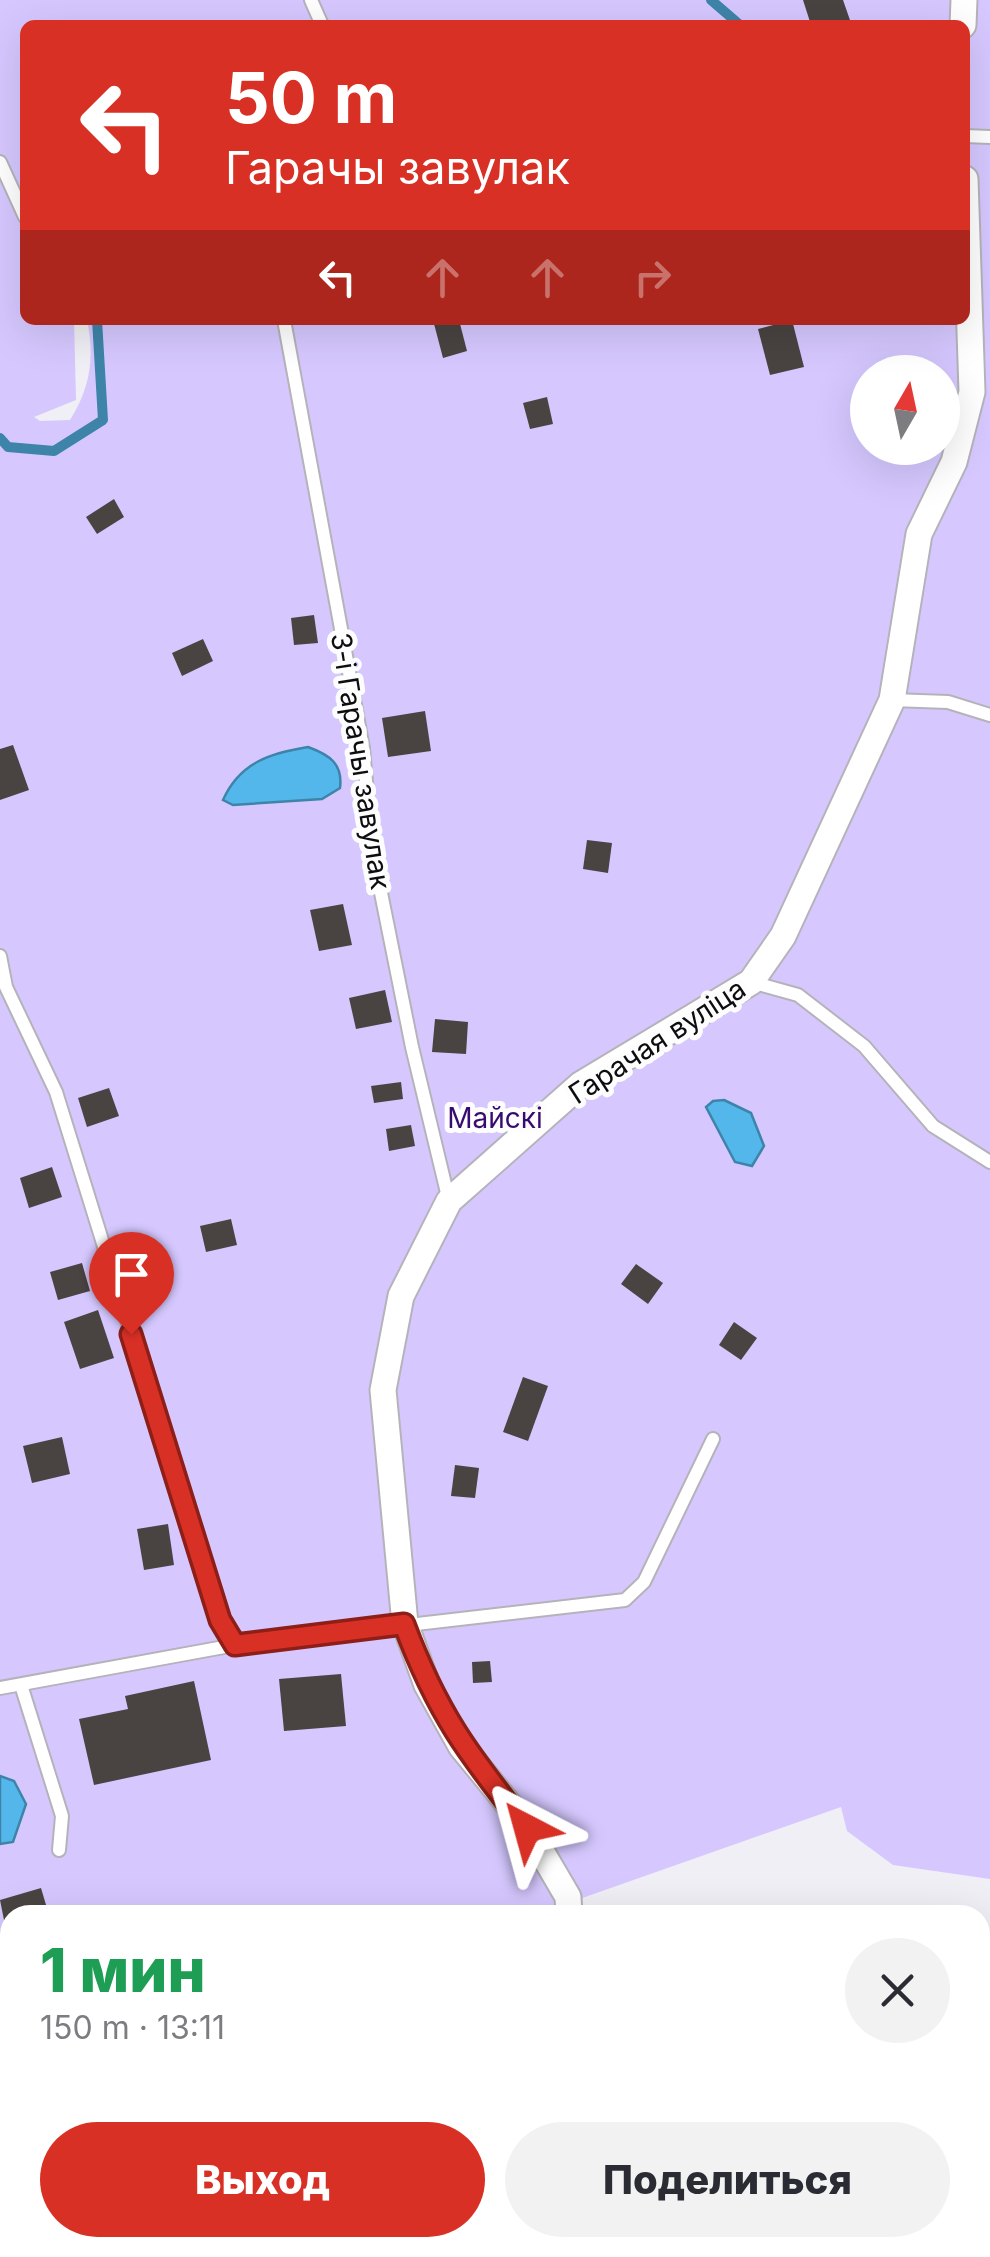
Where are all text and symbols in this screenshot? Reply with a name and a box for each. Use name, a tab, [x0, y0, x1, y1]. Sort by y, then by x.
text: 50 m	[225, 55, 397, 140]
icon: left	[60, 60, 190, 190]
text: Гарачы завулак	[225, 140, 570, 195]
icon: left	[310, 250, 365, 305]
icon: ahead	[415, 250, 470, 305]
icon: ahead	[520, 250, 575, 305]
icon: right	[625, 250, 680, 305]
north arrow	[850, 355, 960, 465]
map controls	[850, 355, 960, 465]
street label: 3-і Гарачы завулак	[324, 630, 398, 892]
street label: Гарачая вуліца	[562, 971, 752, 1111]
park label: Майскі	[447, 1101, 543, 1135]
pin	[89, 1232, 174, 1335]
icon: arrive	[104, 1247, 159, 1302]
position arrow	[475, 1776, 579, 1880]
text: 1 мин	[40, 1934, 206, 2006]
button: close	[845, 1938, 950, 2043]
text: 150 m · 13:11	[40, 2008, 225, 2047]
button: Выход	[40, 2122, 485, 2237]
button: Поделиться	[505, 2122, 950, 2237]

